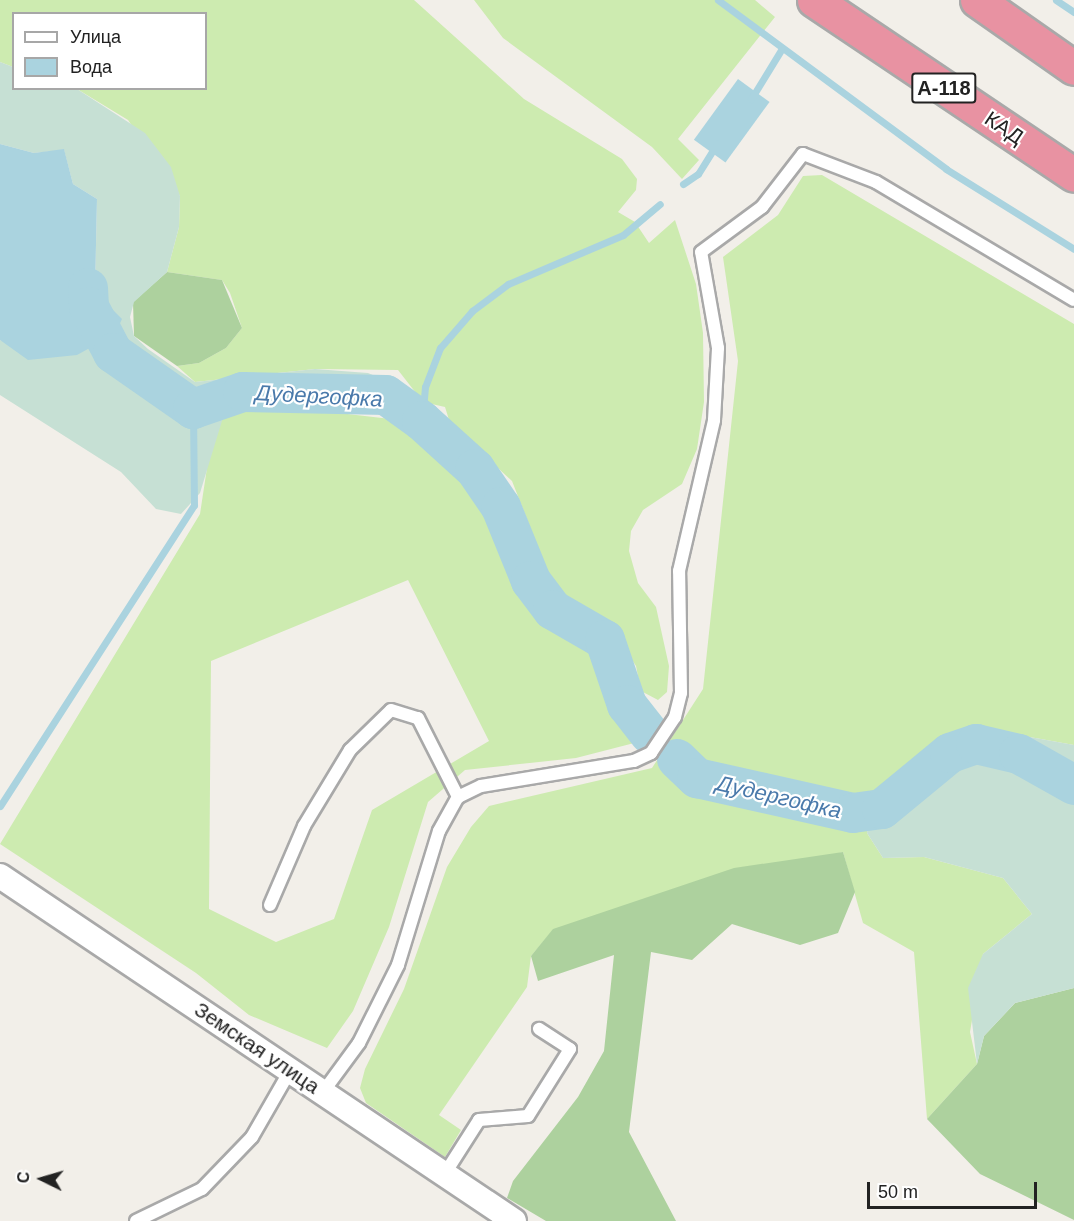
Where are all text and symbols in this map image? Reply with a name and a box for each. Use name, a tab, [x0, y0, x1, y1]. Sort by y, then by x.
legend	[12, 12, 207, 90]
text: Улица	[70, 27, 121, 47]
text: Вода	[70, 57, 112, 77]
road number: А-118	[911, 71, 977, 105]
street label: КАД	[980, 106, 1028, 150]
water label: Дудергофка	[255, 379, 383, 413]
water label: Дудергофка	[714, 770, 844, 824]
street label: Земская улица	[190, 997, 324, 1099]
north arrow	[12, 1149, 72, 1209]
scale bar	[870, 1170, 1040, 1208]
text: С	[15, 1171, 33, 1184]
text: 50 m	[878, 1182, 918, 1202]

